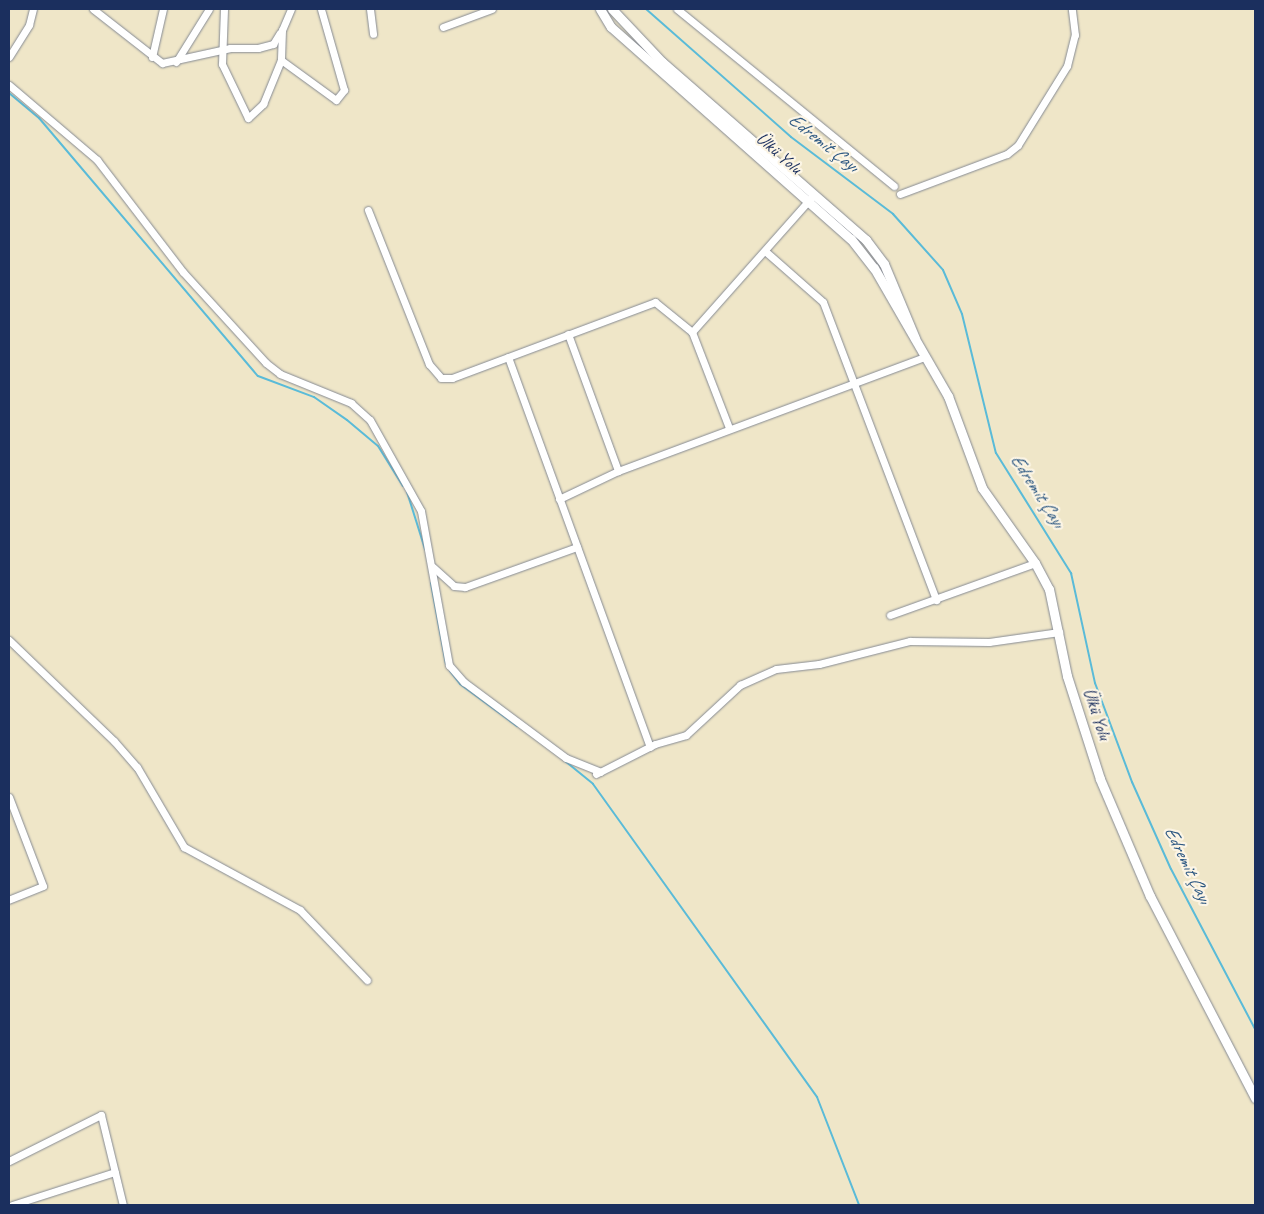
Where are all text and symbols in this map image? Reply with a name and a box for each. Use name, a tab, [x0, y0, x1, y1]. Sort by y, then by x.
water label: Edremit Çayı	[783, 109, 863, 177]
street label: Ülkü Yolu	[752, 127, 806, 179]
water label: Edremit Çayı	[1005, 450, 1069, 532]
street label: Ülkü Yolu	[1078, 685, 1116, 743]
water label: Edremit Çayı	[1159, 823, 1215, 907]

